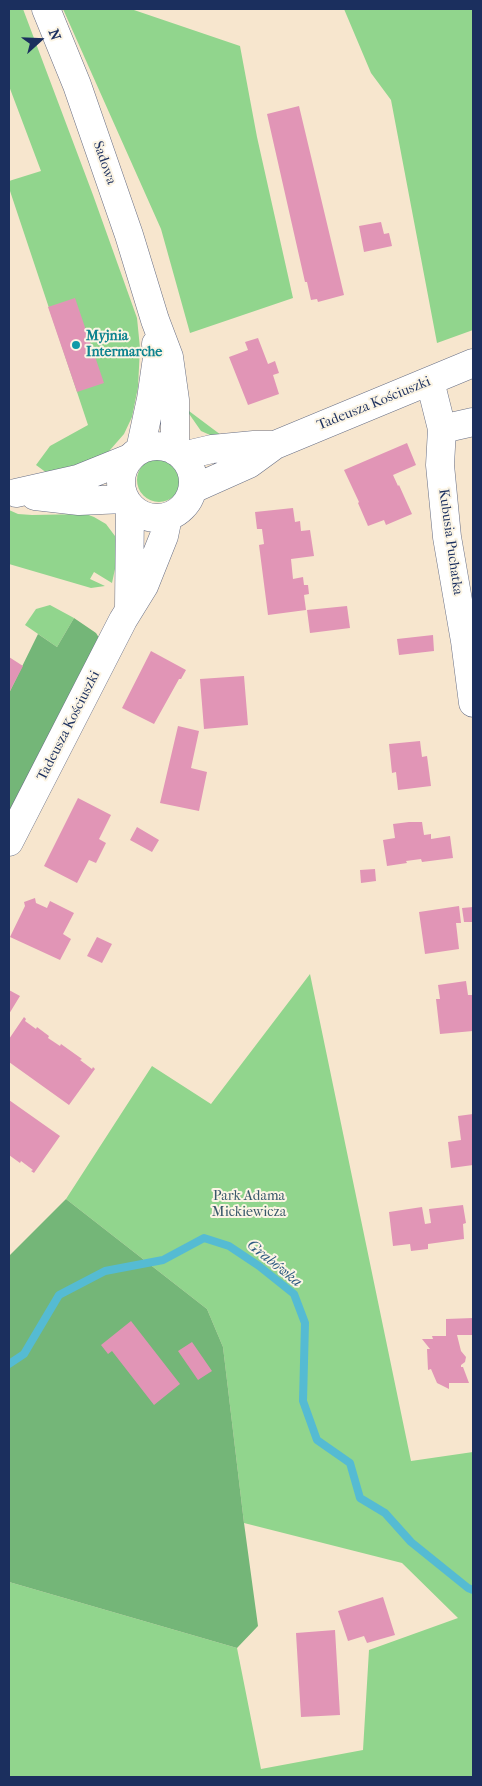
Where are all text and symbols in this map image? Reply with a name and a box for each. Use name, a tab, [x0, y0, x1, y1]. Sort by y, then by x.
north arrow	[15, 15, 65, 65]
text: N	[45, 27, 64, 43]
street label: Sadowa	[89, 139, 119, 187]
place label: Myjnia Intermarche	[86, 329, 162, 362]
marker: Myjnia Intermarche	[70, 339, 82, 351]
street label: Tadeusza Kościuszki	[315, 374, 433, 434]
street label: Kubusia Puchatka	[434, 488, 466, 596]
street label: Tadeusza Kościuszki	[34, 668, 104, 784]
park label: Park Adama Mickiewicza	[212, 1189, 286, 1222]
water label: Grabówka	[243, 1236, 305, 1292]

